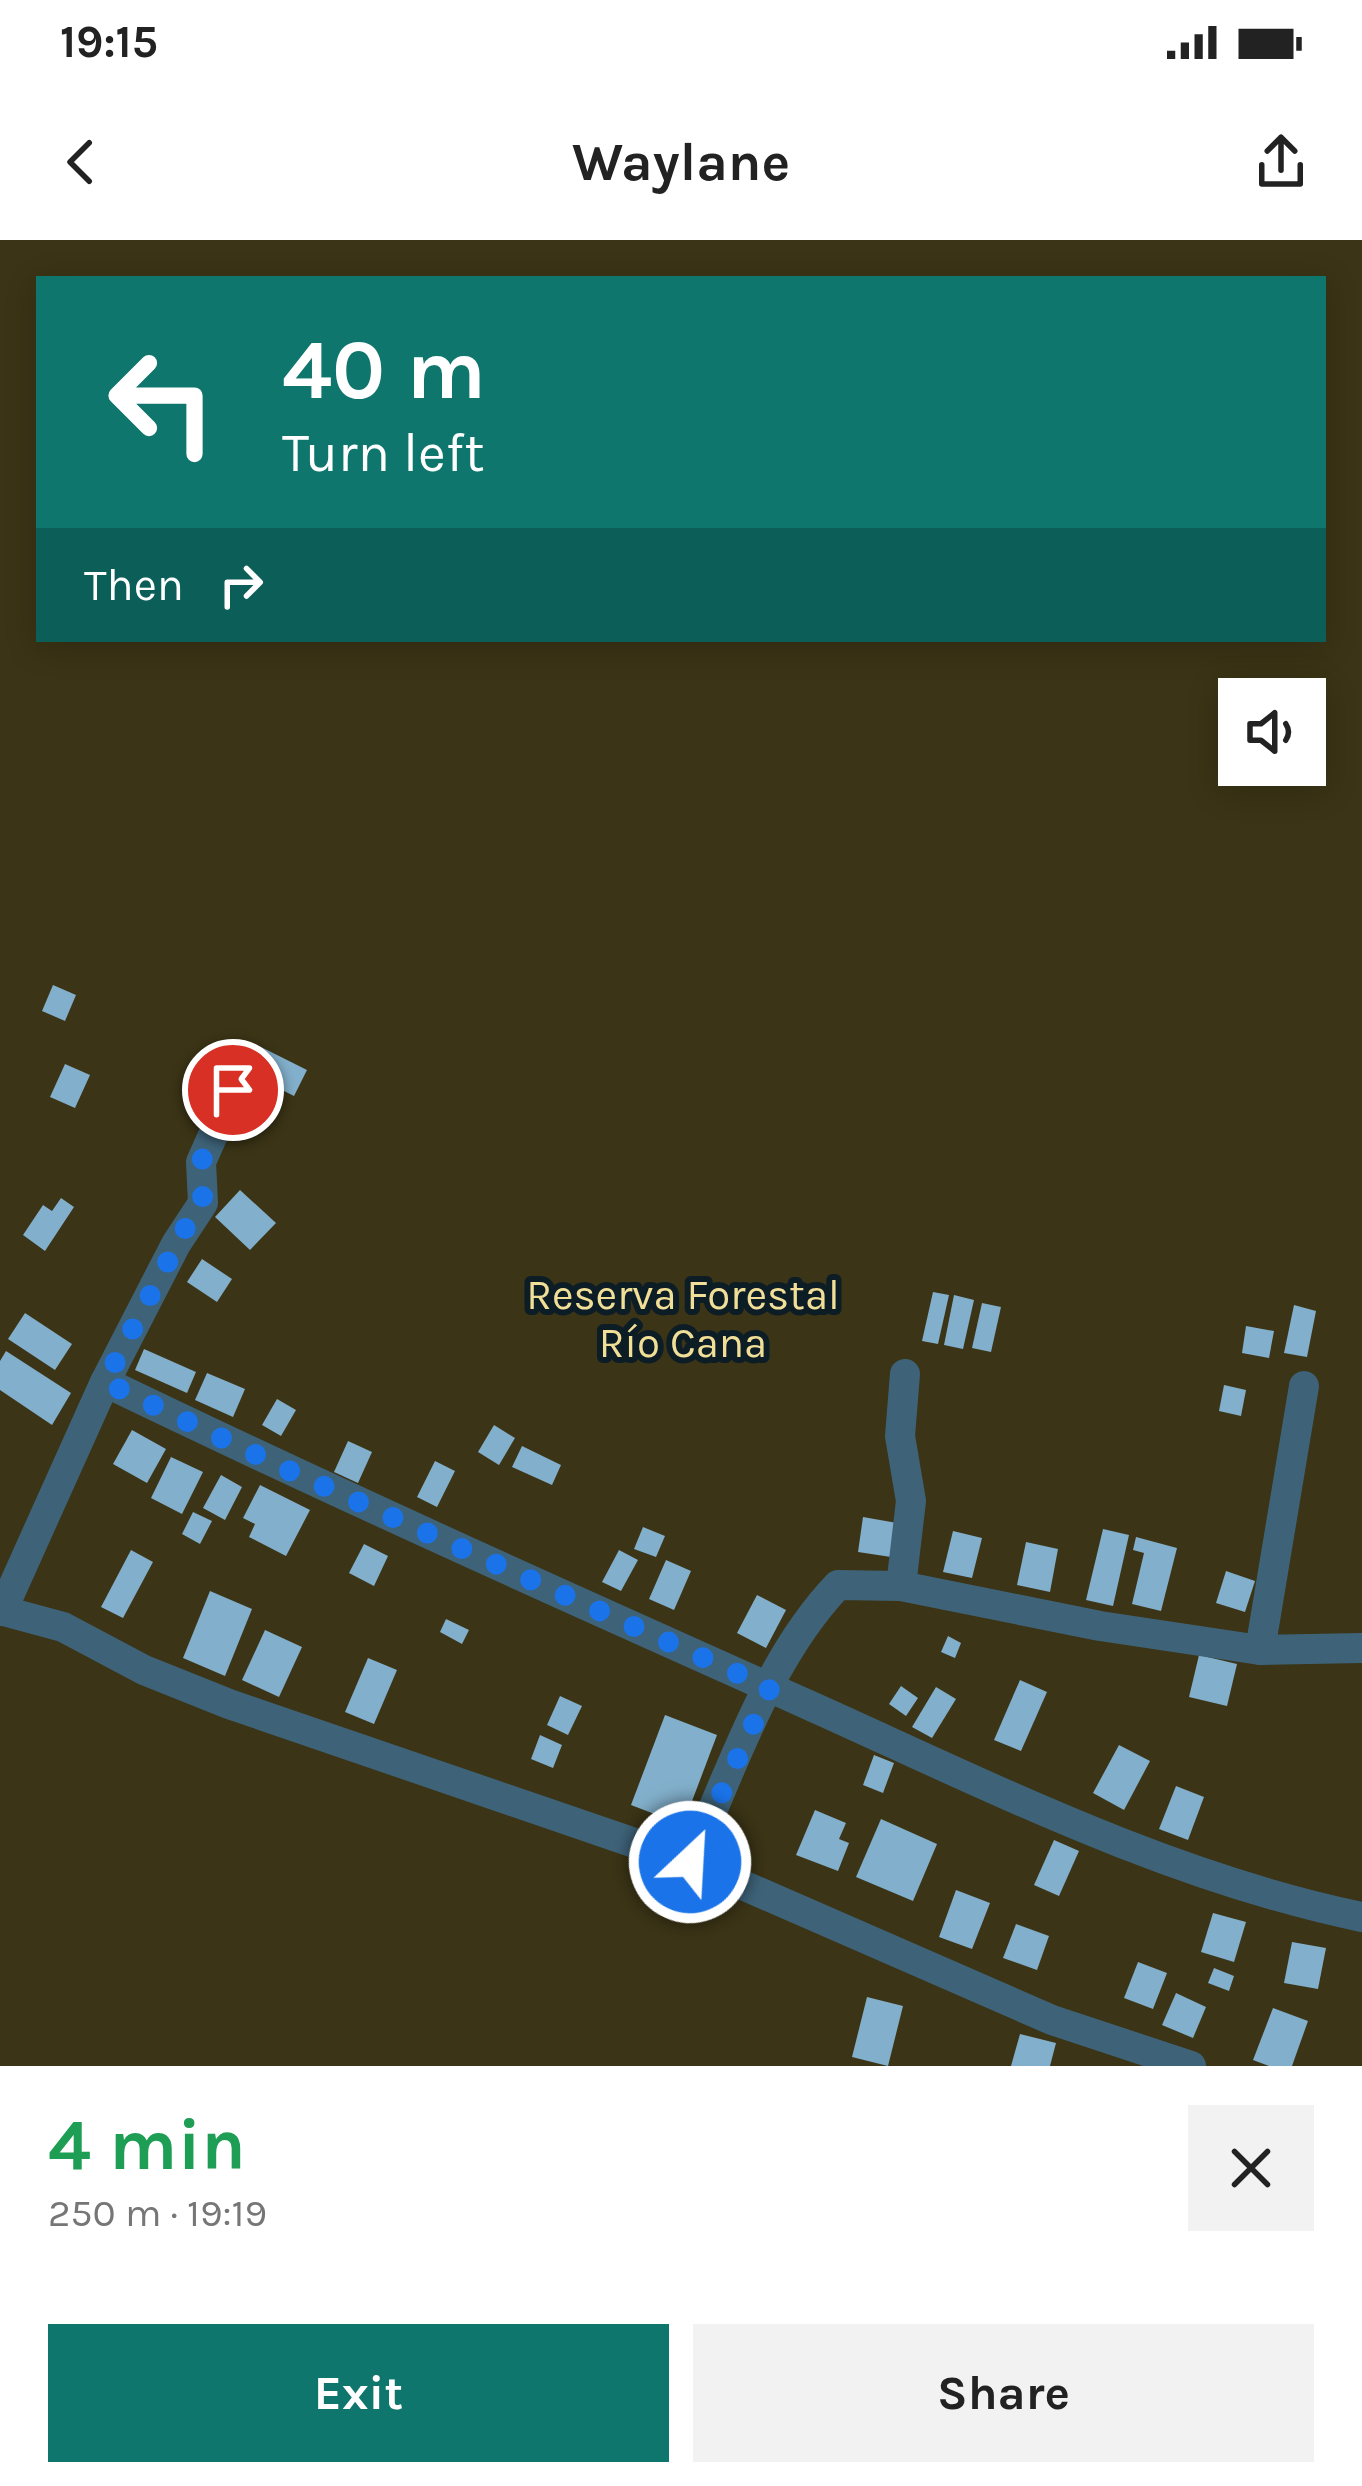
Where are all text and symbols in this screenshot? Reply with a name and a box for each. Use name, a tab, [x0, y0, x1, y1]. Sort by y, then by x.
text: 19:15	[60, 16, 158, 68]
icon: back	[48, 129, 114, 195]
icon: share	[1248, 129, 1314, 195]
text: Waylane	[572, 130, 790, 194]
text: 40 m	[282, 321, 486, 419]
icon: left	[84, 324, 240, 480]
text: Turn left	[282, 421, 485, 485]
icon: right	[208, 552, 274, 618]
text: Then	[84, 559, 184, 611]
map controls	[1218, 678, 1326, 786]
button: sound	[1218, 678, 1326, 786]
pin	[182, 1039, 284, 1141]
icon: arrive	[200, 1057, 266, 1123]
park label: Reserva Forestal Río Cana	[526, 1270, 840, 1368]
position arrow	[627, 1799, 753, 1925]
text: 4 min	[48, 2103, 246, 2187]
button: close	[1188, 2105, 1314, 2231]
text: 250 m · 19:19	[48, 2190, 267, 2236]
button: Exit	[48, 2324, 669, 2462]
button: Share	[693, 2324, 1314, 2462]

